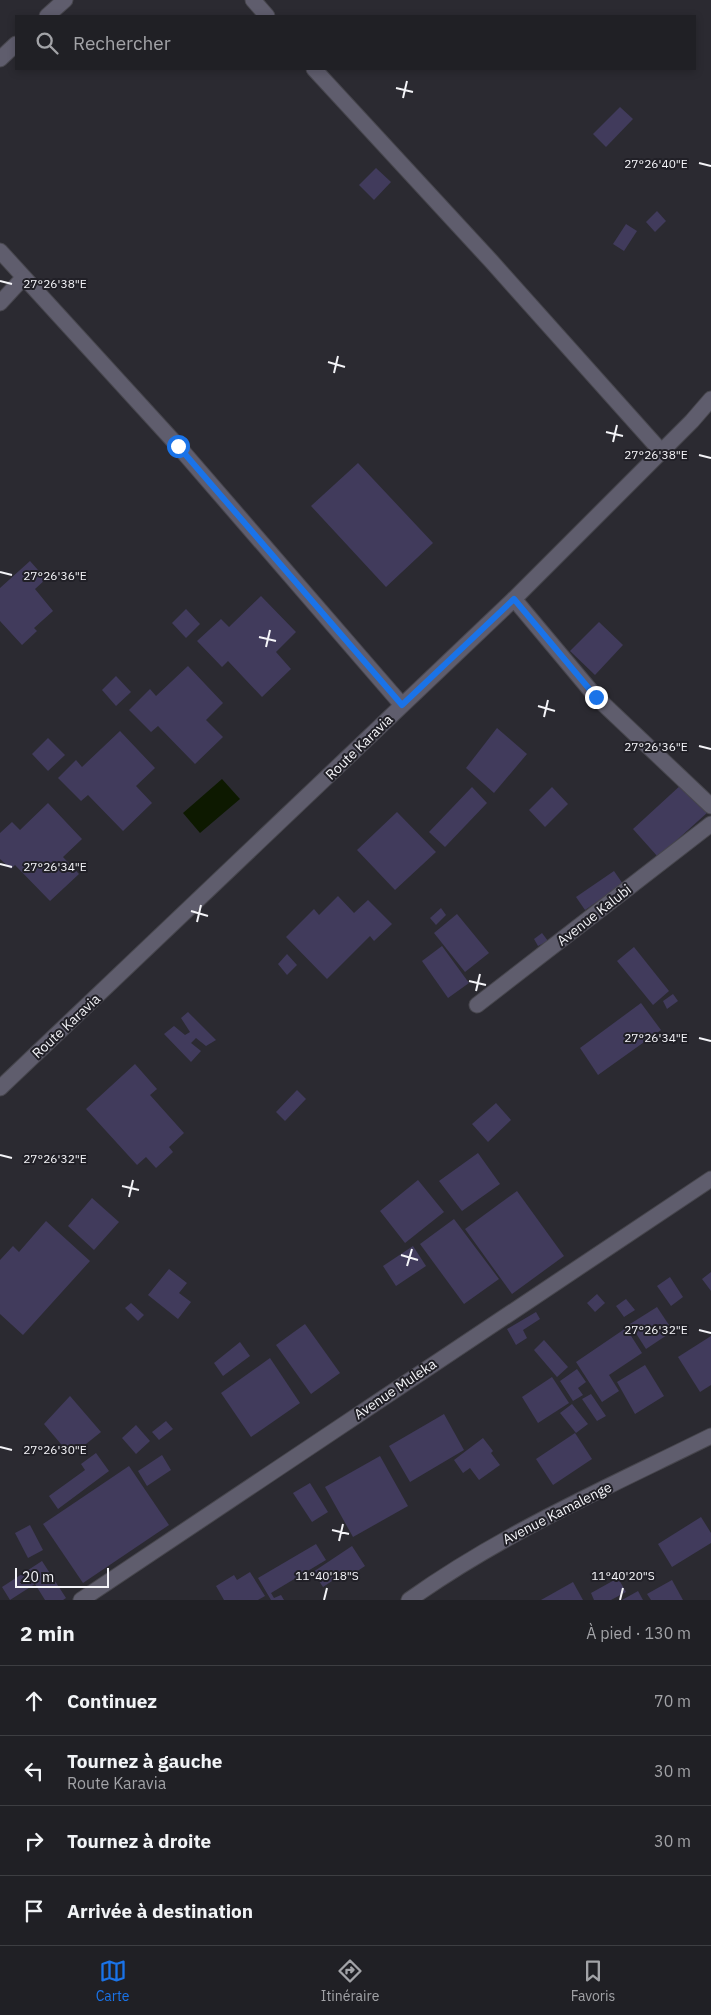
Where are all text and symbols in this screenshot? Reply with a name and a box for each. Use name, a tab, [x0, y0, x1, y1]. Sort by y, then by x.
search box	[15, 15, 696, 70]
icon: search	[33, 29, 61, 57]
text: Rechercher	[73, 31, 171, 55]
text: 27°26'40"E	[624, 156, 688, 171]
text: 27°26'38"E	[23, 276, 87, 291]
route start	[167, 435, 190, 458]
text: 27°26'38"E	[624, 447, 688, 462]
text: 27°26'36"E	[23, 568, 87, 583]
route end	[585, 686, 608, 709]
street label: Route Karavia	[322, 710, 397, 784]
text: 27°26'36"E	[624, 739, 688, 754]
text: 27°26'34"E	[23, 859, 87, 874]
street label: Avenue Kalubi	[553, 880, 635, 950]
street label: Route Karavia	[28, 989, 104, 1062]
text: 27°26'34"E	[624, 1030, 688, 1045]
text: 27°26'32"E	[23, 1151, 87, 1166]
text: 27°26'32"E	[624, 1322, 688, 1337]
street label: Avenue Muleka	[350, 1355, 440, 1423]
text: 27°26'30"E	[23, 1442, 87, 1457]
street label: Avenue Kamalenge	[499, 1478, 615, 1548]
scale bar	[15, 1565, 109, 1588]
text: 20 m	[22, 1568, 54, 1586]
text: 11°40'18"S	[295, 1568, 359, 1583]
text: 11°40'20"S	[591, 1568, 655, 1583]
text: 2 min	[20, 1619, 75, 1647]
text: À pied · 130 m	[586, 1623, 691, 1643]
icon: ahead	[20, 1687, 48, 1715]
text: Continuez	[67, 1689, 157, 1713]
text: 70 m	[654, 1691, 691, 1711]
text: Tournez à gauche	[67, 1749, 223, 1773]
icon: left	[20, 1757, 48, 1785]
text: 30 m	[654, 1761, 691, 1781]
text: Route Karavia	[67, 1773, 166, 1793]
icon: right	[20, 1827, 48, 1855]
text: Tournez à droite	[67, 1829, 211, 1853]
text: 30 m	[654, 1831, 691, 1851]
icon: arrive	[20, 1897, 48, 1925]
text: Arrivée à destination	[67, 1899, 253, 1923]
tab: Carte	[96, 1957, 130, 2005]
tab: Itinéraire	[321, 1957, 379, 2005]
tab: Favoris	[571, 1957, 615, 2005]

